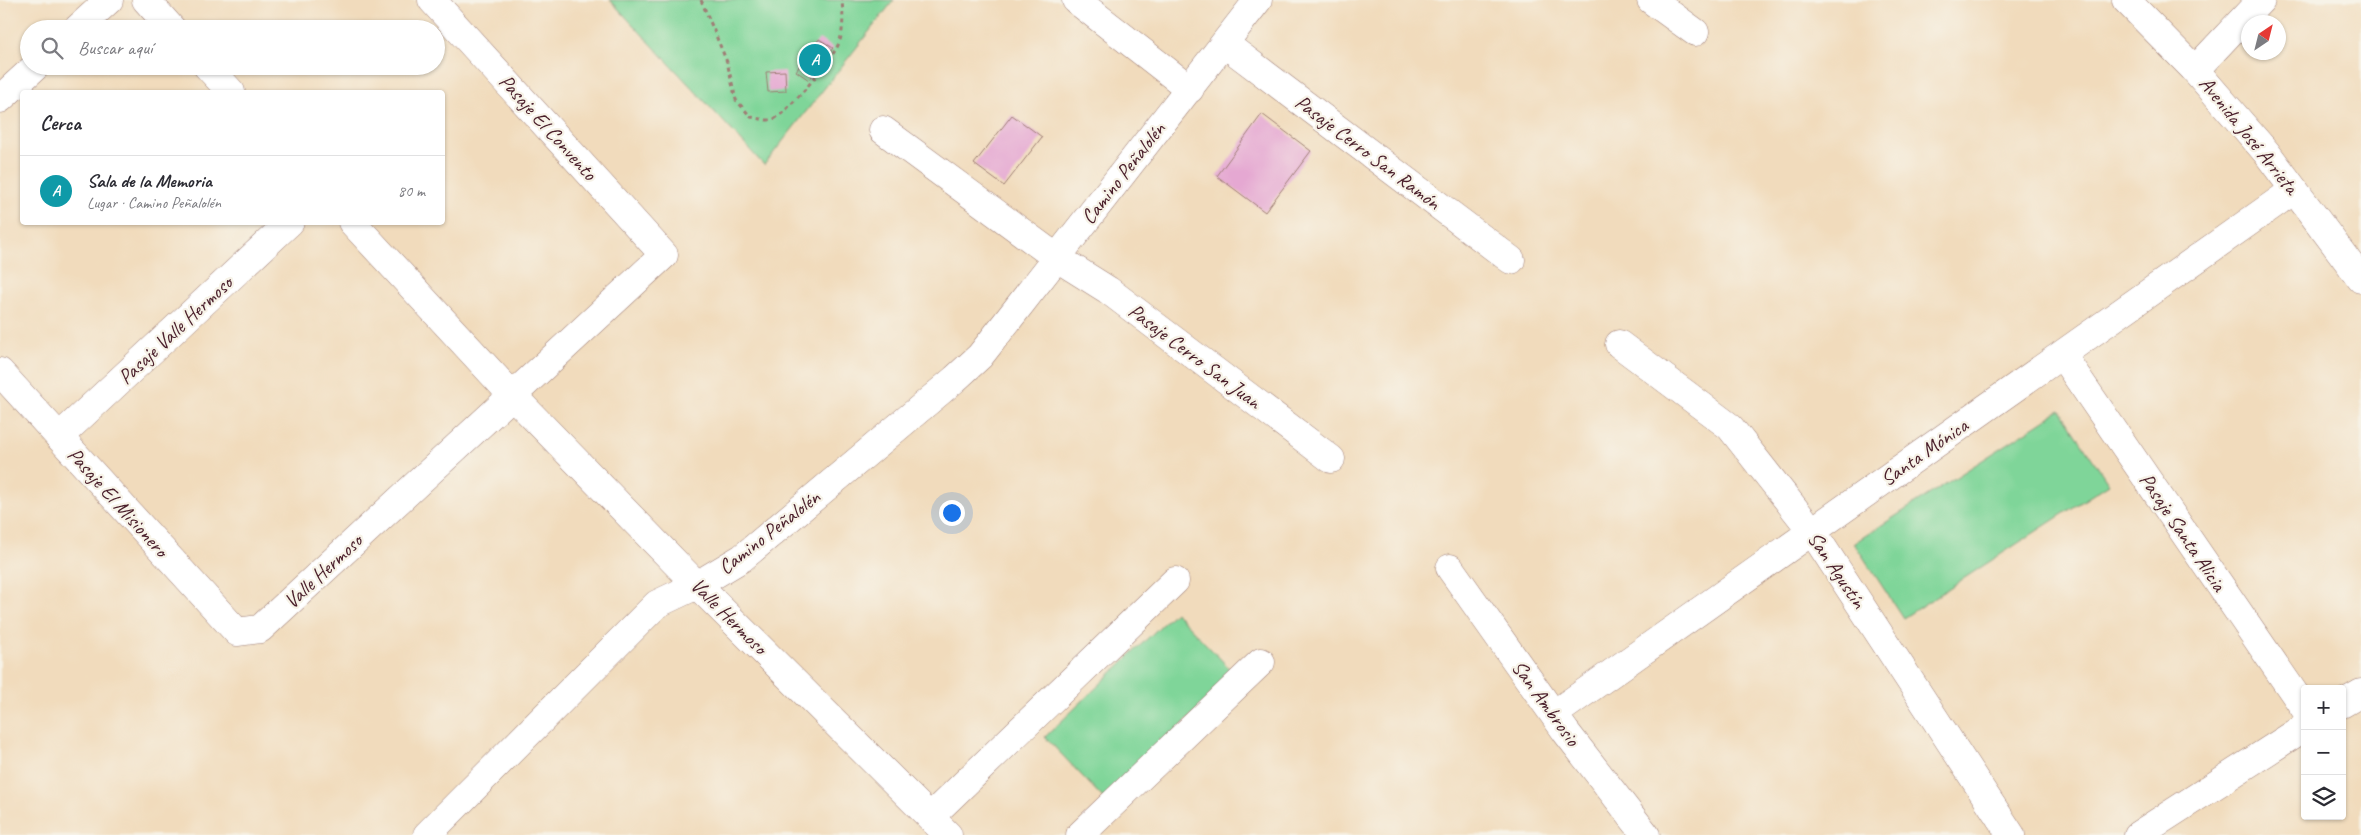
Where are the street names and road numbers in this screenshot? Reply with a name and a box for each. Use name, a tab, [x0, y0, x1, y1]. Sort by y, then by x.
street label: Pasaje El Convento	[494, 69, 604, 187]
street label: Avenida José Arrieta	[2194, 71, 2306, 201]
street label: Pasaje Cerro San Ramón	[1290, 89, 1446, 216]
street label: Camino Peñalolén	[1075, 116, 1171, 229]
street label: Pasaje Valle Hermoso	[112, 269, 240, 390]
street label: Pasaje Cerro San Juan	[1123, 298, 1268, 415]
street label: Santa Mónica	[1875, 412, 1974, 492]
street label: Pasaje El Misionero	[62, 442, 176, 564]
street label: Pasaje Santa Alicia	[2134, 468, 2233, 597]
street label: Camino Peñalolén	[713, 484, 826, 580]
street label: Valle Hermoso	[278, 526, 370, 614]
street label: San Agustín	[1802, 527, 1872, 614]
street label: Valle Hermoso	[685, 572, 775, 662]
street label: San Ambrosio	[1506, 655, 1587, 752]

